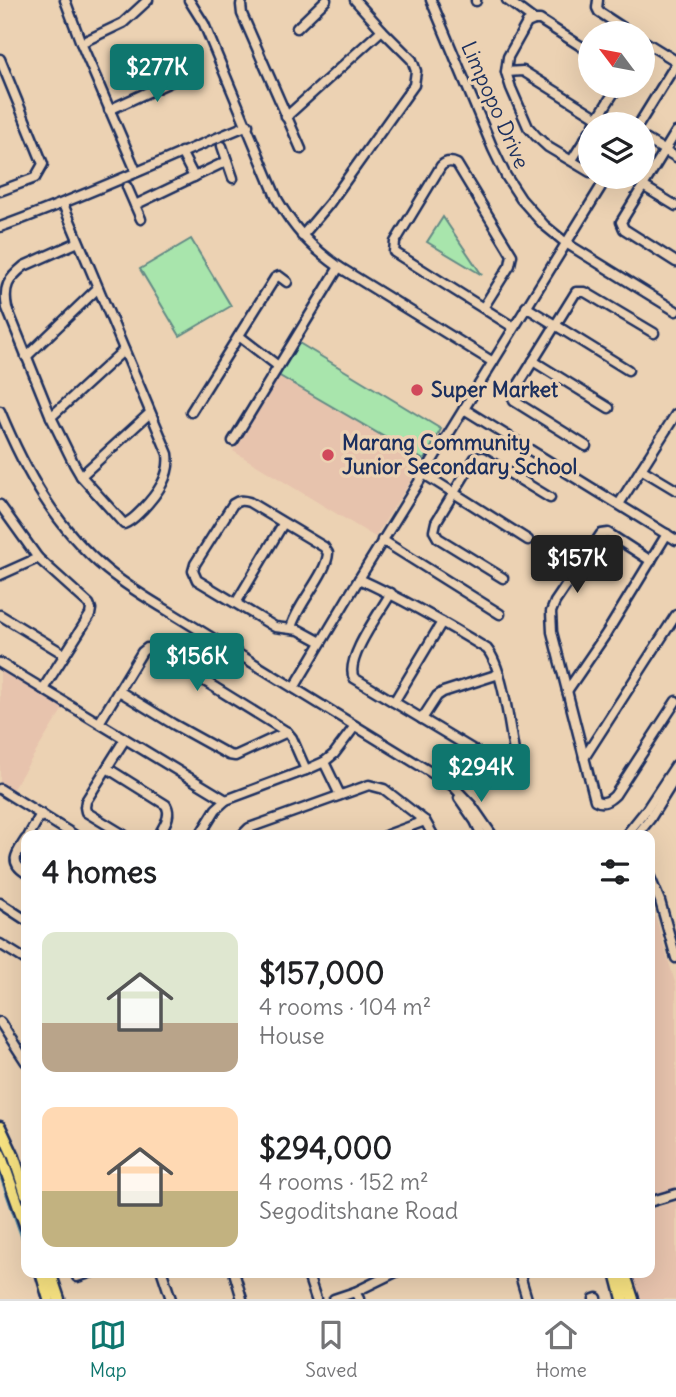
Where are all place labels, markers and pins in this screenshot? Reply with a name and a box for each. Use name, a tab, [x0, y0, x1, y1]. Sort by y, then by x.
pin: $277K	[108, 44, 206, 104]
place label: Super Market	[431, 376, 559, 403]
marker: Super Market	[409, 382, 425, 398]
place label: Marang Community Junior Secondary School	[342, 429, 577, 480]
marker: Marang Community Junior Secondary School	[320, 447, 336, 463]
pin: $157K	[528, 536, 626, 595]
pin: $156K	[148, 634, 246, 693]
pin: $294K	[432, 744, 530, 804]

